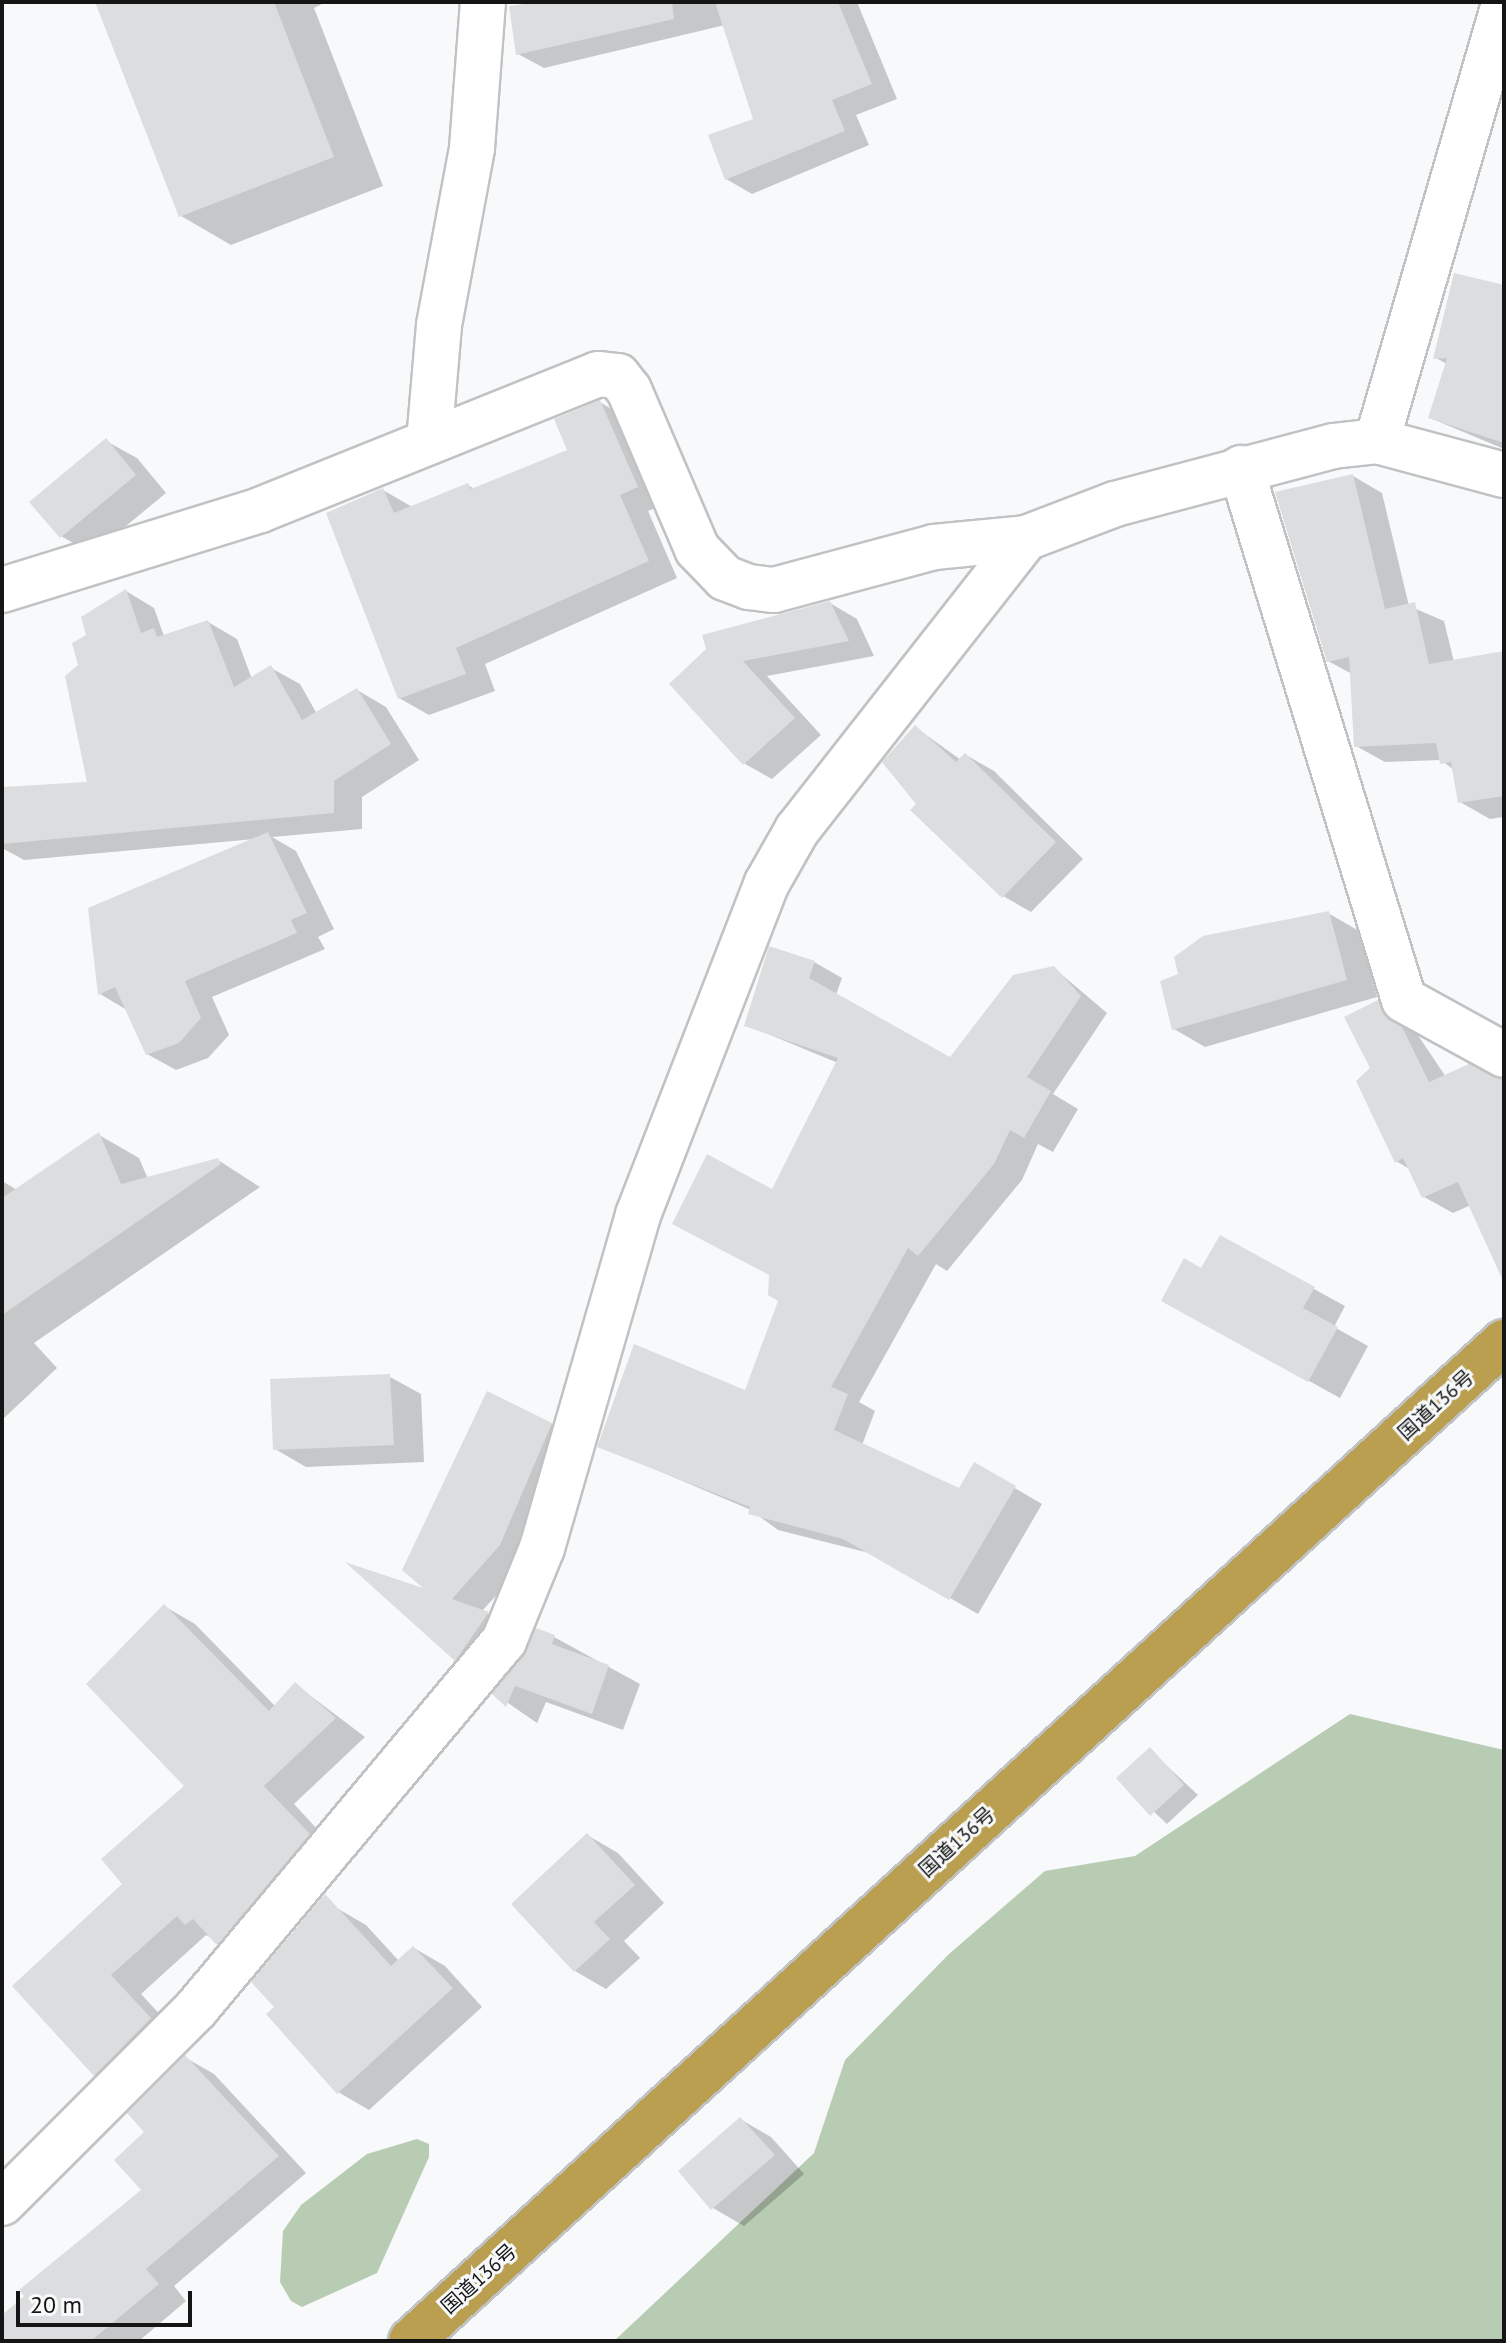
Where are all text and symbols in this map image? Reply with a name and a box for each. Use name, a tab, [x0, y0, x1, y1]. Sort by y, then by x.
street label: 国道136号	[1394, 1365, 1478, 1445]
street label: 国道136号	[915, 1802, 999, 1882]
street label: 国道136号	[437, 2239, 521, 2319]
scale bar	[20, 2275, 196, 2325]
text: 20 m	[30, 2289, 82, 2320]

